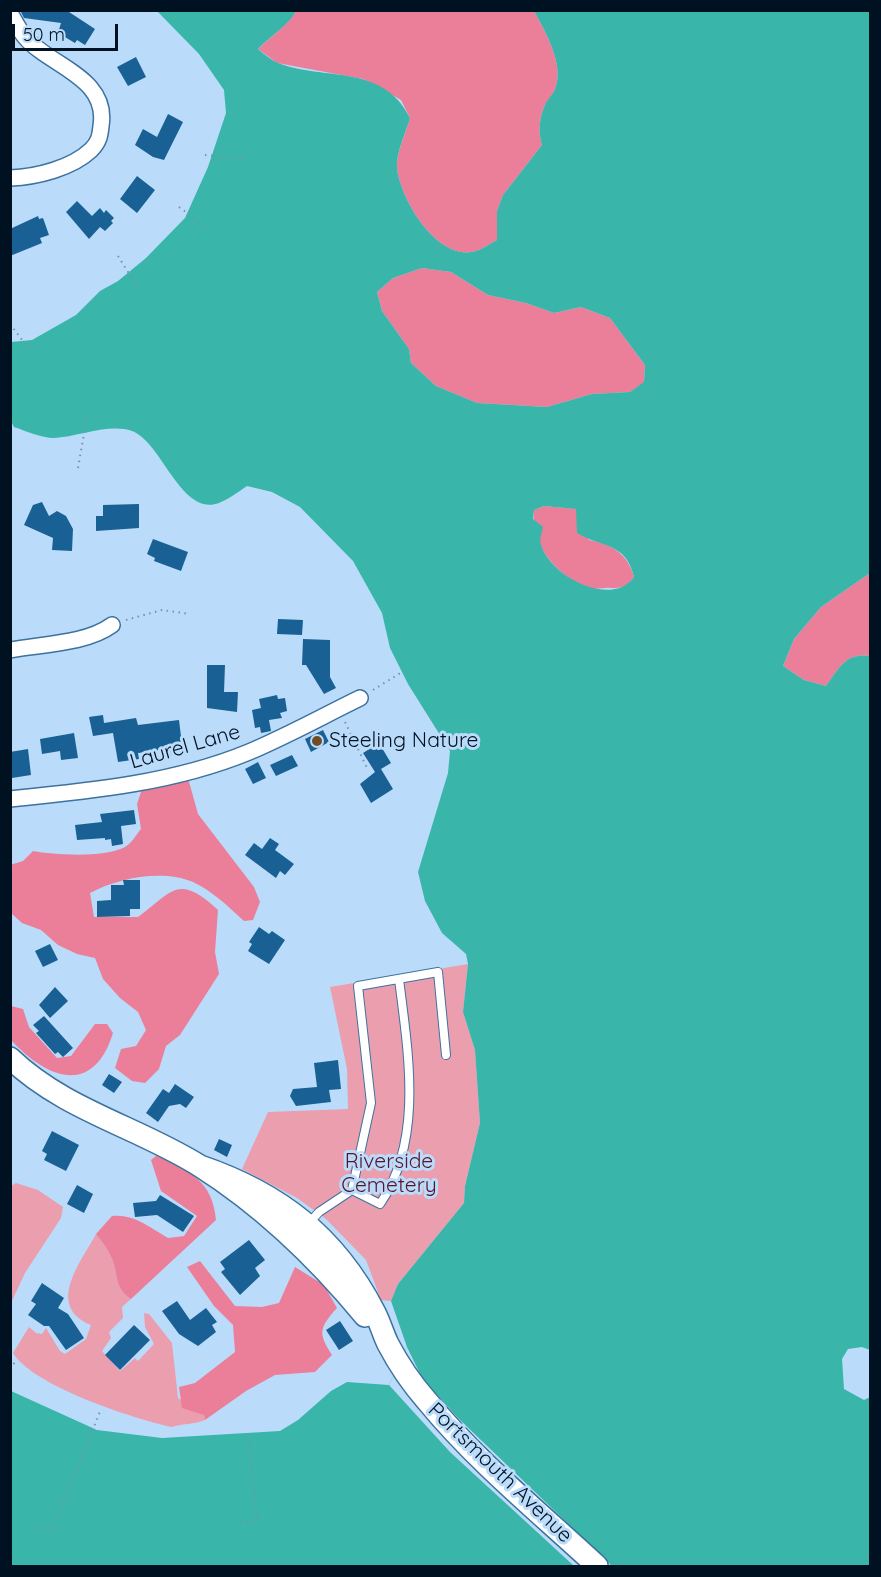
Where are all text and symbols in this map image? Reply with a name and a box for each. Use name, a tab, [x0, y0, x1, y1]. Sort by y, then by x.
scale bar	[15, 12, 122, 50]
text: 50 m	[23, 23, 65, 46]
street label: Laurel Lane	[127, 719, 243, 775]
place label: Steeling Nature	[329, 728, 478, 754]
marker: Steeling Nature	[310, 734, 324, 748]
park label: Riverside Cemetery	[341, 1149, 437, 1199]
street label: Portsmouth Avenue	[423, 1398, 577, 1548]

